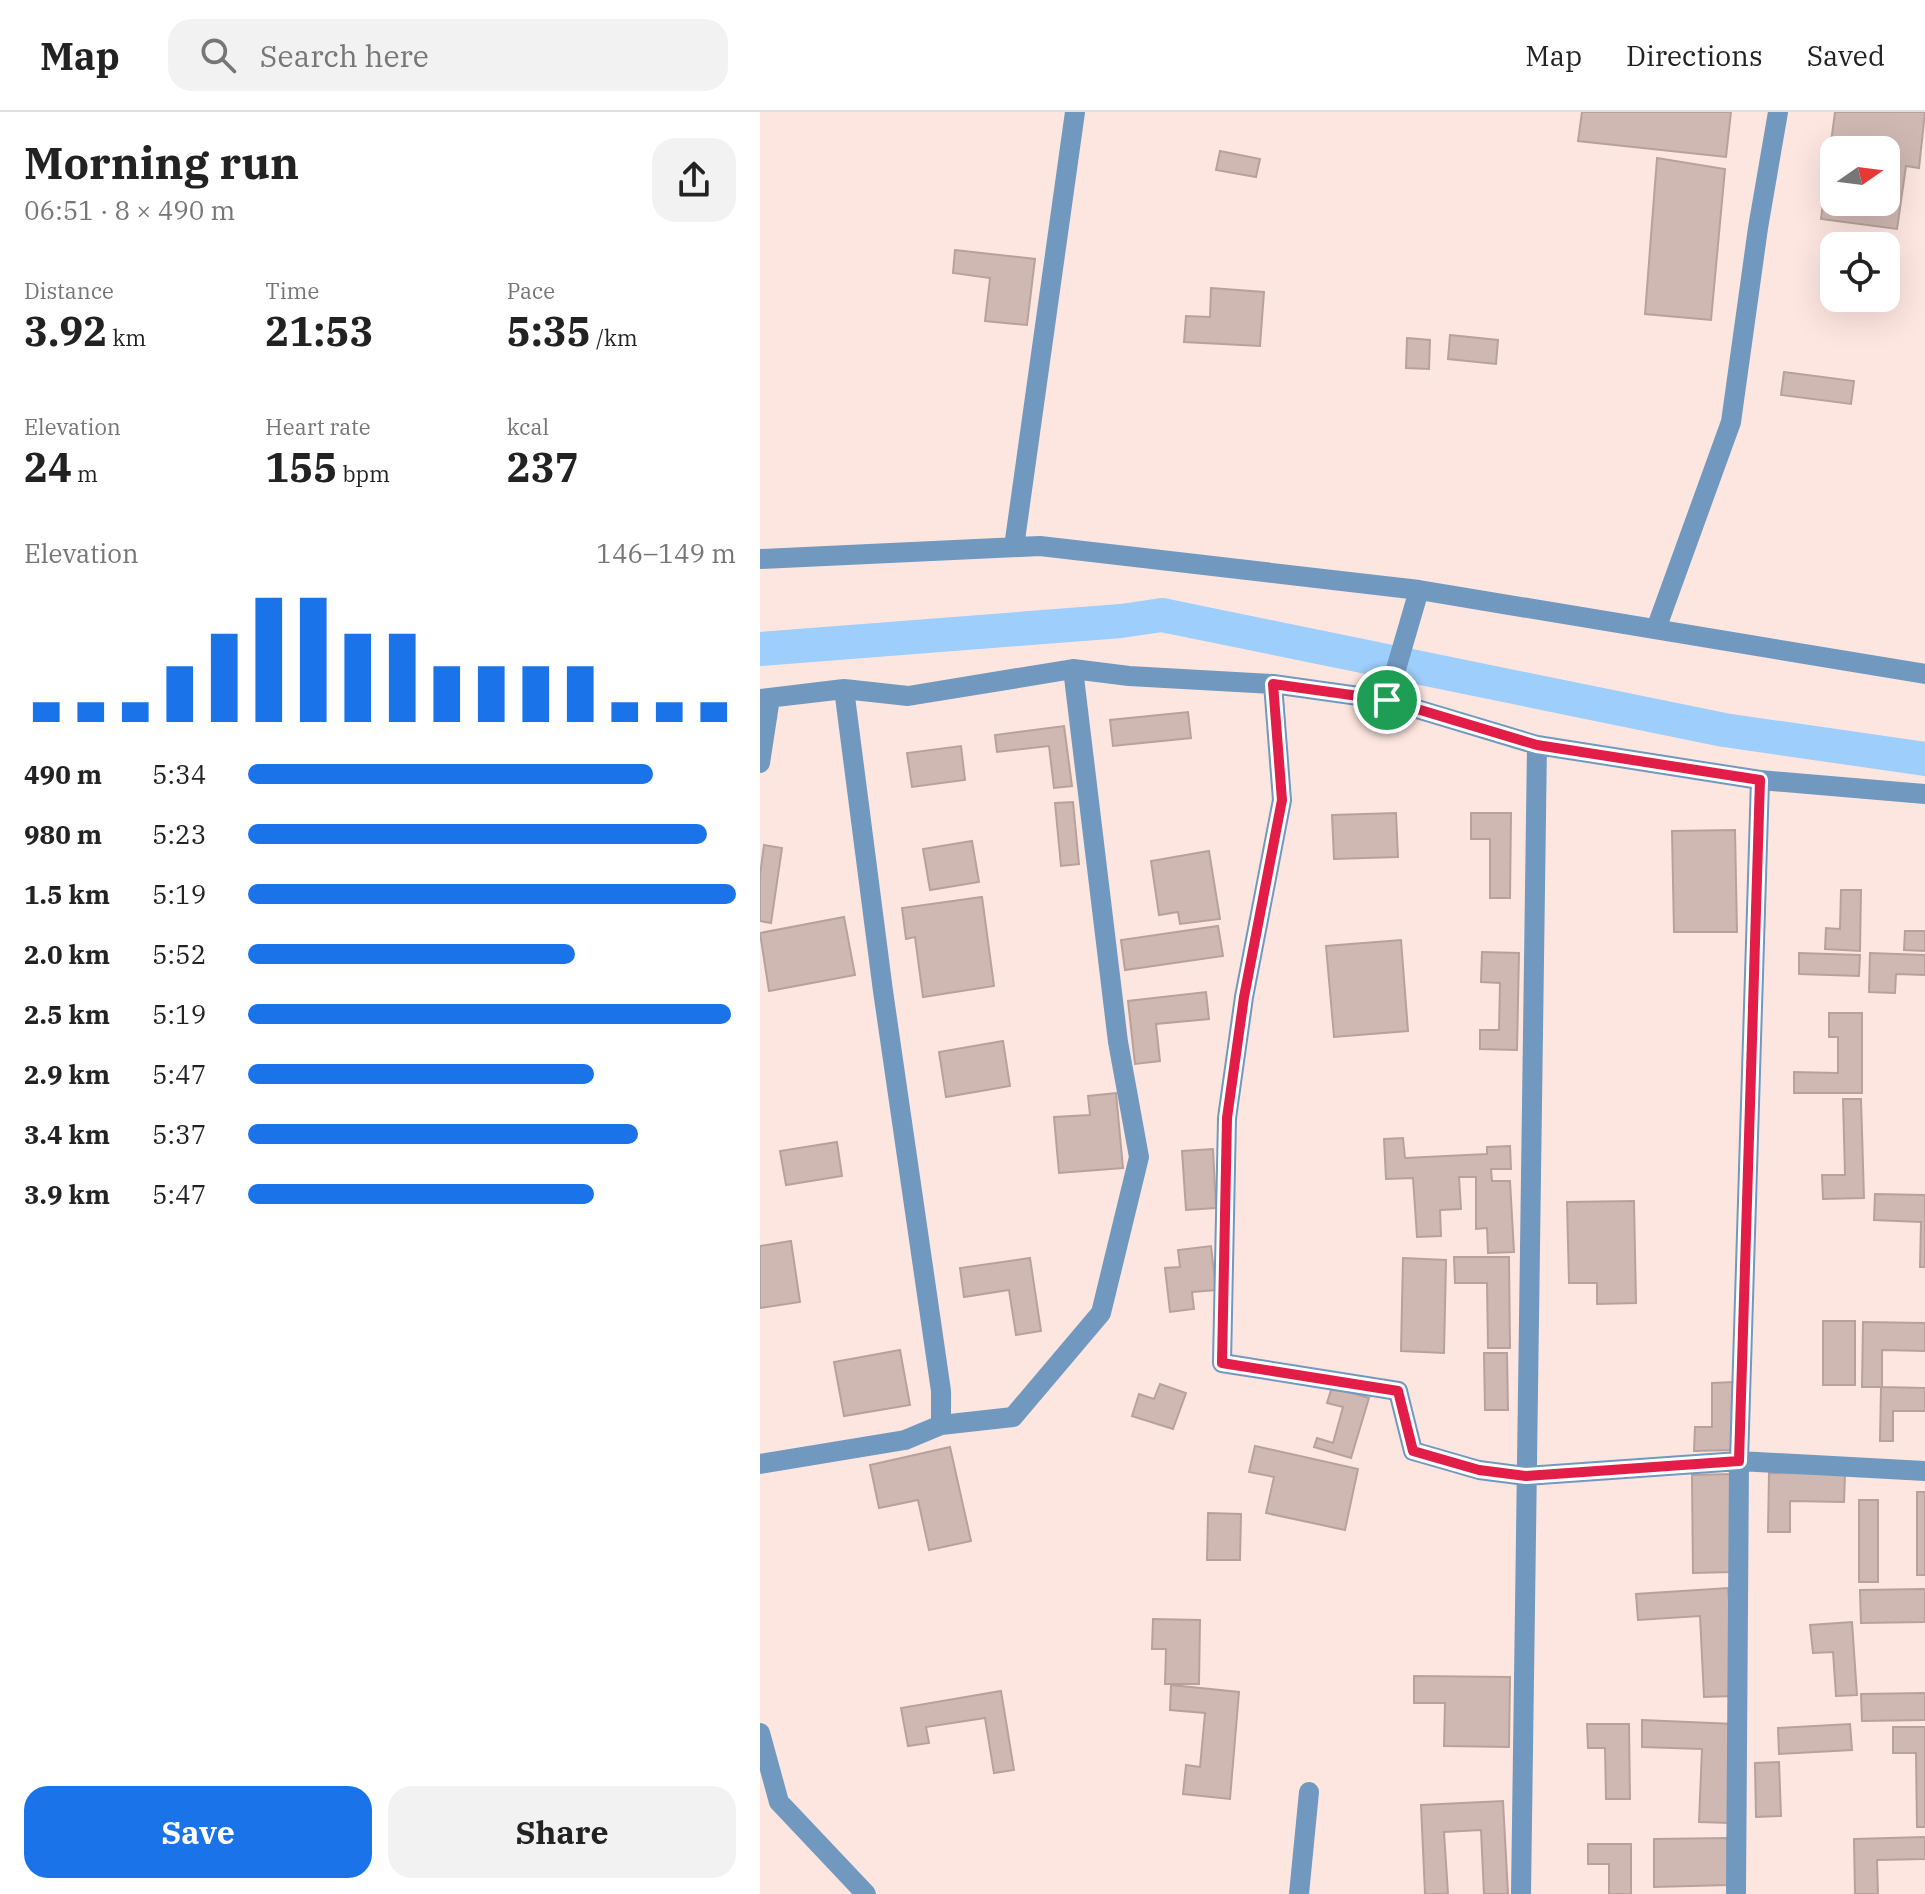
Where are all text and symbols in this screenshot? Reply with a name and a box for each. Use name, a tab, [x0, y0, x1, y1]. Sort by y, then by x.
search box	[168, 19, 728, 91]
text: Map	[40, 31, 120, 80]
icon: search	[196, 33, 240, 77]
text: Search here	[260, 36, 429, 75]
text: Map	[1525, 37, 1582, 74]
text: Directions	[1626, 37, 1763, 74]
text: Saved	[1807, 37, 1885, 74]
text: Morning run	[24, 134, 299, 191]
north arrow	[1820, 136, 1900, 216]
map controls	[1820, 136, 1900, 312]
button: share	[652, 138, 736, 222]
text: 06:51 · 8 × 490 m	[24, 193, 235, 227]
button: locate	[1820, 232, 1900, 312]
text: Distance	[24, 276, 114, 305]
text: Time	[265, 276, 319, 305]
text: Pace	[507, 276, 555, 305]
text: 3.92	[24, 305, 107, 357]
text: 21:53	[265, 305, 373, 357]
text: 5:35	[507, 305, 591, 357]
text: km	[107, 323, 146, 352]
text: /km	[591, 323, 638, 352]
text: Elevation	[24, 412, 121, 441]
text: Heart rate	[265, 412, 371, 441]
text: kcal	[507, 412, 549, 441]
text: 24	[24, 441, 72, 493]
text: 155	[265, 441, 337, 493]
text: 237	[507, 441, 579, 493]
text: m	[72, 459, 98, 488]
text: bpm	[337, 459, 390, 488]
text: Elevation	[24, 536, 139, 570]
text: 146–149 m	[596, 536, 736, 570]
pin	[1353, 666, 1421, 734]
icon: arrive	[1365, 678, 1409, 722]
text: 490 m	[24, 757, 102, 791]
text: 5:34	[152, 757, 206, 791]
text: 980 m	[24, 817, 102, 851]
text: 5:23	[152, 817, 206, 851]
text: 1.5 km	[24, 877, 110, 911]
text: 5:19	[152, 877, 206, 911]
text: 2.0 km	[24, 937, 110, 971]
text: 5:52	[152, 937, 206, 971]
text: 2.5 km	[24, 997, 110, 1031]
text: 5:19	[152, 997, 206, 1031]
text: 2.9 km	[24, 1057, 110, 1091]
text: 5:47	[152, 1057, 206, 1091]
text: 3.4 km	[24, 1117, 110, 1151]
text: 5:37	[152, 1117, 206, 1151]
text: 3.9 km	[24, 1177, 110, 1211]
text: 5:47	[152, 1177, 206, 1211]
button: Save	[24, 1786, 372, 1878]
button: Share	[388, 1786, 736, 1878]

